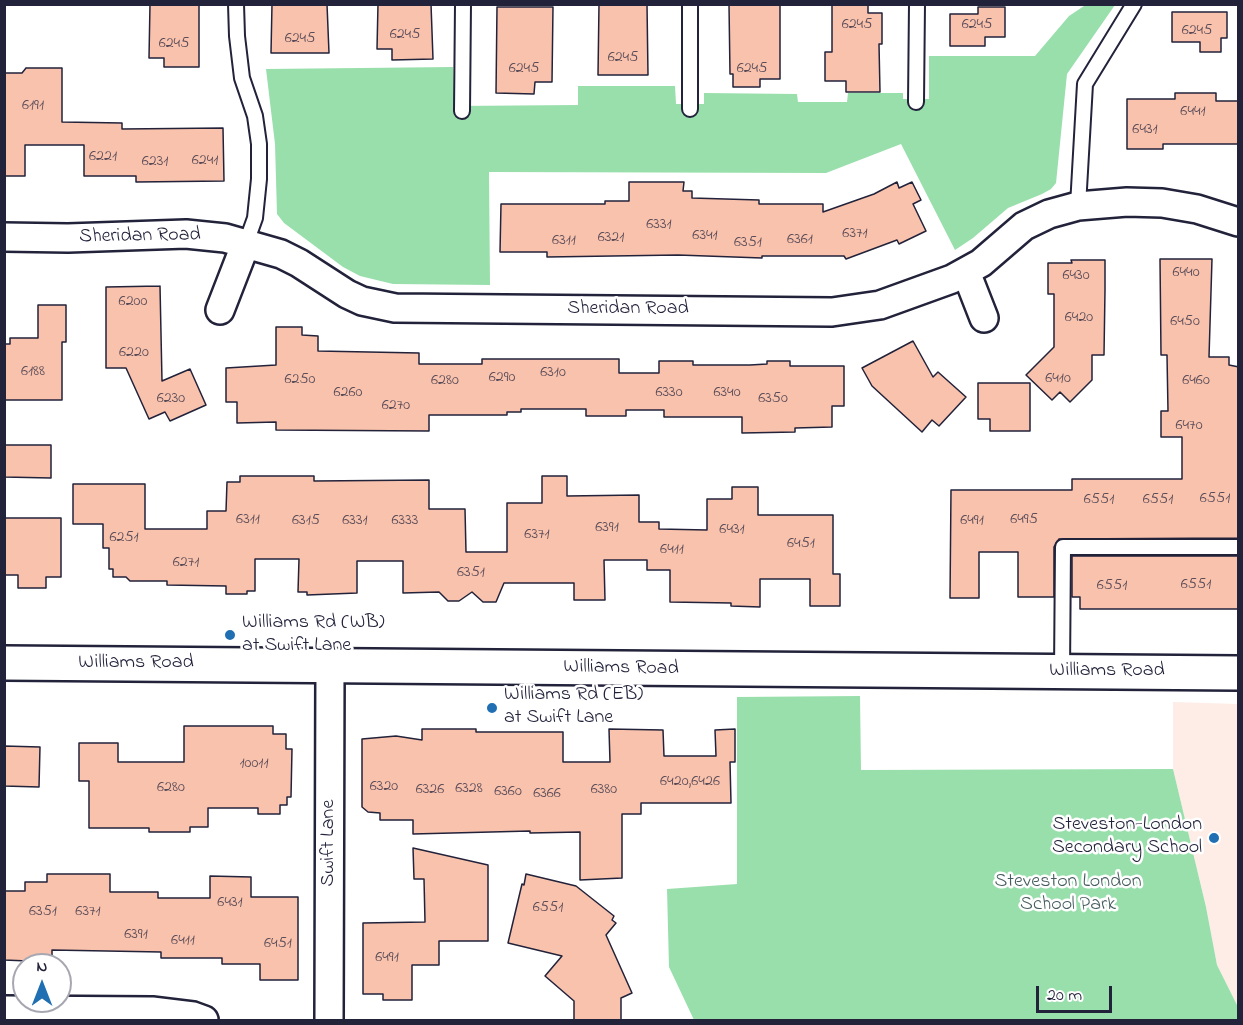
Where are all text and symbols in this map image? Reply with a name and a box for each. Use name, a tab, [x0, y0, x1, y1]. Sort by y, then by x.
house number: 6245	[842, 15, 872, 35]
house number: 6245	[962, 15, 992, 35]
house number: 6245	[1182, 21, 1212, 41]
house number: 6245	[390, 25, 420, 45]
house number: 6245	[285, 29, 315, 49]
house number: 6245	[159, 34, 189, 54]
house number: 6245	[608, 48, 638, 68]
house number: 6245	[509, 59, 539, 79]
house number: 6245	[737, 59, 767, 79]
house number: 6191	[22, 96, 44, 116]
house number: 6441	[1180, 102, 1206, 122]
house number: 6431	[1132, 120, 1158, 140]
house number: 6221	[89, 147, 117, 167]
house number: 6241	[192, 151, 218, 171]
house number: 6231	[142, 152, 168, 172]
house number: 6331	[646, 215, 672, 235]
street label: Sheridan Road	[79, 224, 201, 250]
house number: 6371	[842, 224, 868, 244]
house number: 6341	[692, 226, 718, 246]
house number: 6321	[598, 228, 624, 248]
house number: 6361	[787, 230, 813, 250]
house number: 6311	[552, 231, 576, 251]
house number: 6351	[734, 233, 762, 253]
house number: 6440	[1172, 263, 1200, 283]
house number: 6430	[1062, 266, 1090, 286]
house number: 6200	[119, 292, 147, 312]
street label: Sheridan Road	[567, 298, 689, 322]
house number: 6420	[1065, 308, 1093, 328]
house number: 6450	[1170, 312, 1200, 332]
house number: 6220	[119, 343, 149, 363]
house number: 6188	[21, 362, 45, 382]
house number: 6310	[540, 363, 566, 383]
house number: 6290	[489, 368, 515, 388]
house number: 6410	[1045, 369, 1071, 389]
house number: 6250	[284, 370, 316, 390]
house number: 6280	[431, 371, 459, 391]
house number: 6460	[1182, 371, 1210, 391]
house number: 6260	[334, 383, 362, 403]
house number: 6330	[655, 383, 683, 403]
house number: 6340	[713, 383, 741, 403]
house number: 6230	[157, 389, 185, 409]
house number: 6350	[758, 389, 788, 409]
house number: 6270	[382, 396, 410, 416]
house number: 6470	[1175, 416, 1203, 436]
house number: 6551	[1200, 489, 1230, 509]
house number: 6551	[1084, 490, 1114, 510]
house number: 6551	[1143, 490, 1173, 510]
house number: 6311	[236, 510, 260, 530]
house number: 6495	[1010, 510, 1038, 530]
house number: 6315	[292, 511, 320, 531]
house number: 6331	[342, 511, 368, 531]
house number: 6333	[392, 511, 418, 531]
house number: 6491	[960, 511, 984, 531]
house number: 6391	[595, 518, 619, 538]
house number: 6431	[719, 520, 745, 540]
house number: 6371	[524, 525, 550, 545]
house number: 6251	[109, 528, 139, 548]
house number: 6451	[787, 534, 815, 554]
house number: 6411	[660, 540, 684, 560]
house number: 6271	[173, 553, 199, 573]
house number: 6351	[457, 563, 485, 583]
house number: 6551	[1181, 575, 1211, 595]
house number: 6551	[1097, 576, 1127, 596]
place label: Williams Rd (WB) at Swift Lane	[242, 612, 384, 659]
marker: Williams Rd (WB) at Swift Lane	[223, 628, 237, 642]
street label: Williams Road	[78, 652, 194, 676]
street label: Williams Road	[563, 656, 679, 682]
street label: Williams Road	[1049, 660, 1165, 684]
place label: Williams Rd (EB) at Swift Lane	[504, 684, 643, 731]
marker: Williams Rd (EB) at Swift Lane	[485, 701, 499, 715]
house number: 10011	[239, 754, 269, 774]
house number: 6420,6426	[660, 772, 720, 792]
house number: 6320	[370, 777, 398, 797]
house number: 6280	[157, 778, 185, 798]
house number: 6328	[455, 779, 483, 799]
house number: 6326	[416, 780, 444, 800]
house number: 6380	[591, 780, 617, 800]
house number: 6360	[494, 782, 522, 802]
house number: 6366	[533, 784, 561, 804]
street label: Swift Lane	[318, 800, 342, 886]
place label: Steveston-London Secondary School	[1052, 814, 1202, 861]
marker: Steveston-London Secondary School	[1207, 831, 1221, 845]
park label: Steveston London School Park	[994, 871, 1142, 918]
house number: 6431	[217, 893, 243, 913]
house number: 6551	[533, 898, 563, 918]
house number: 6351	[29, 902, 57, 922]
house number: 6371	[75, 902, 101, 922]
house number: 6391	[124, 925, 148, 945]
house number: 6411	[171, 931, 195, 951]
house number: 6451	[264, 934, 292, 954]
house number: 6491	[375, 948, 399, 968]
north arrow	[12, 953, 72, 1013]
text: N	[37, 955, 47, 979]
scale bar	[1039, 974, 1116, 1012]
text: 20 m	[1047, 983, 1082, 1009]

